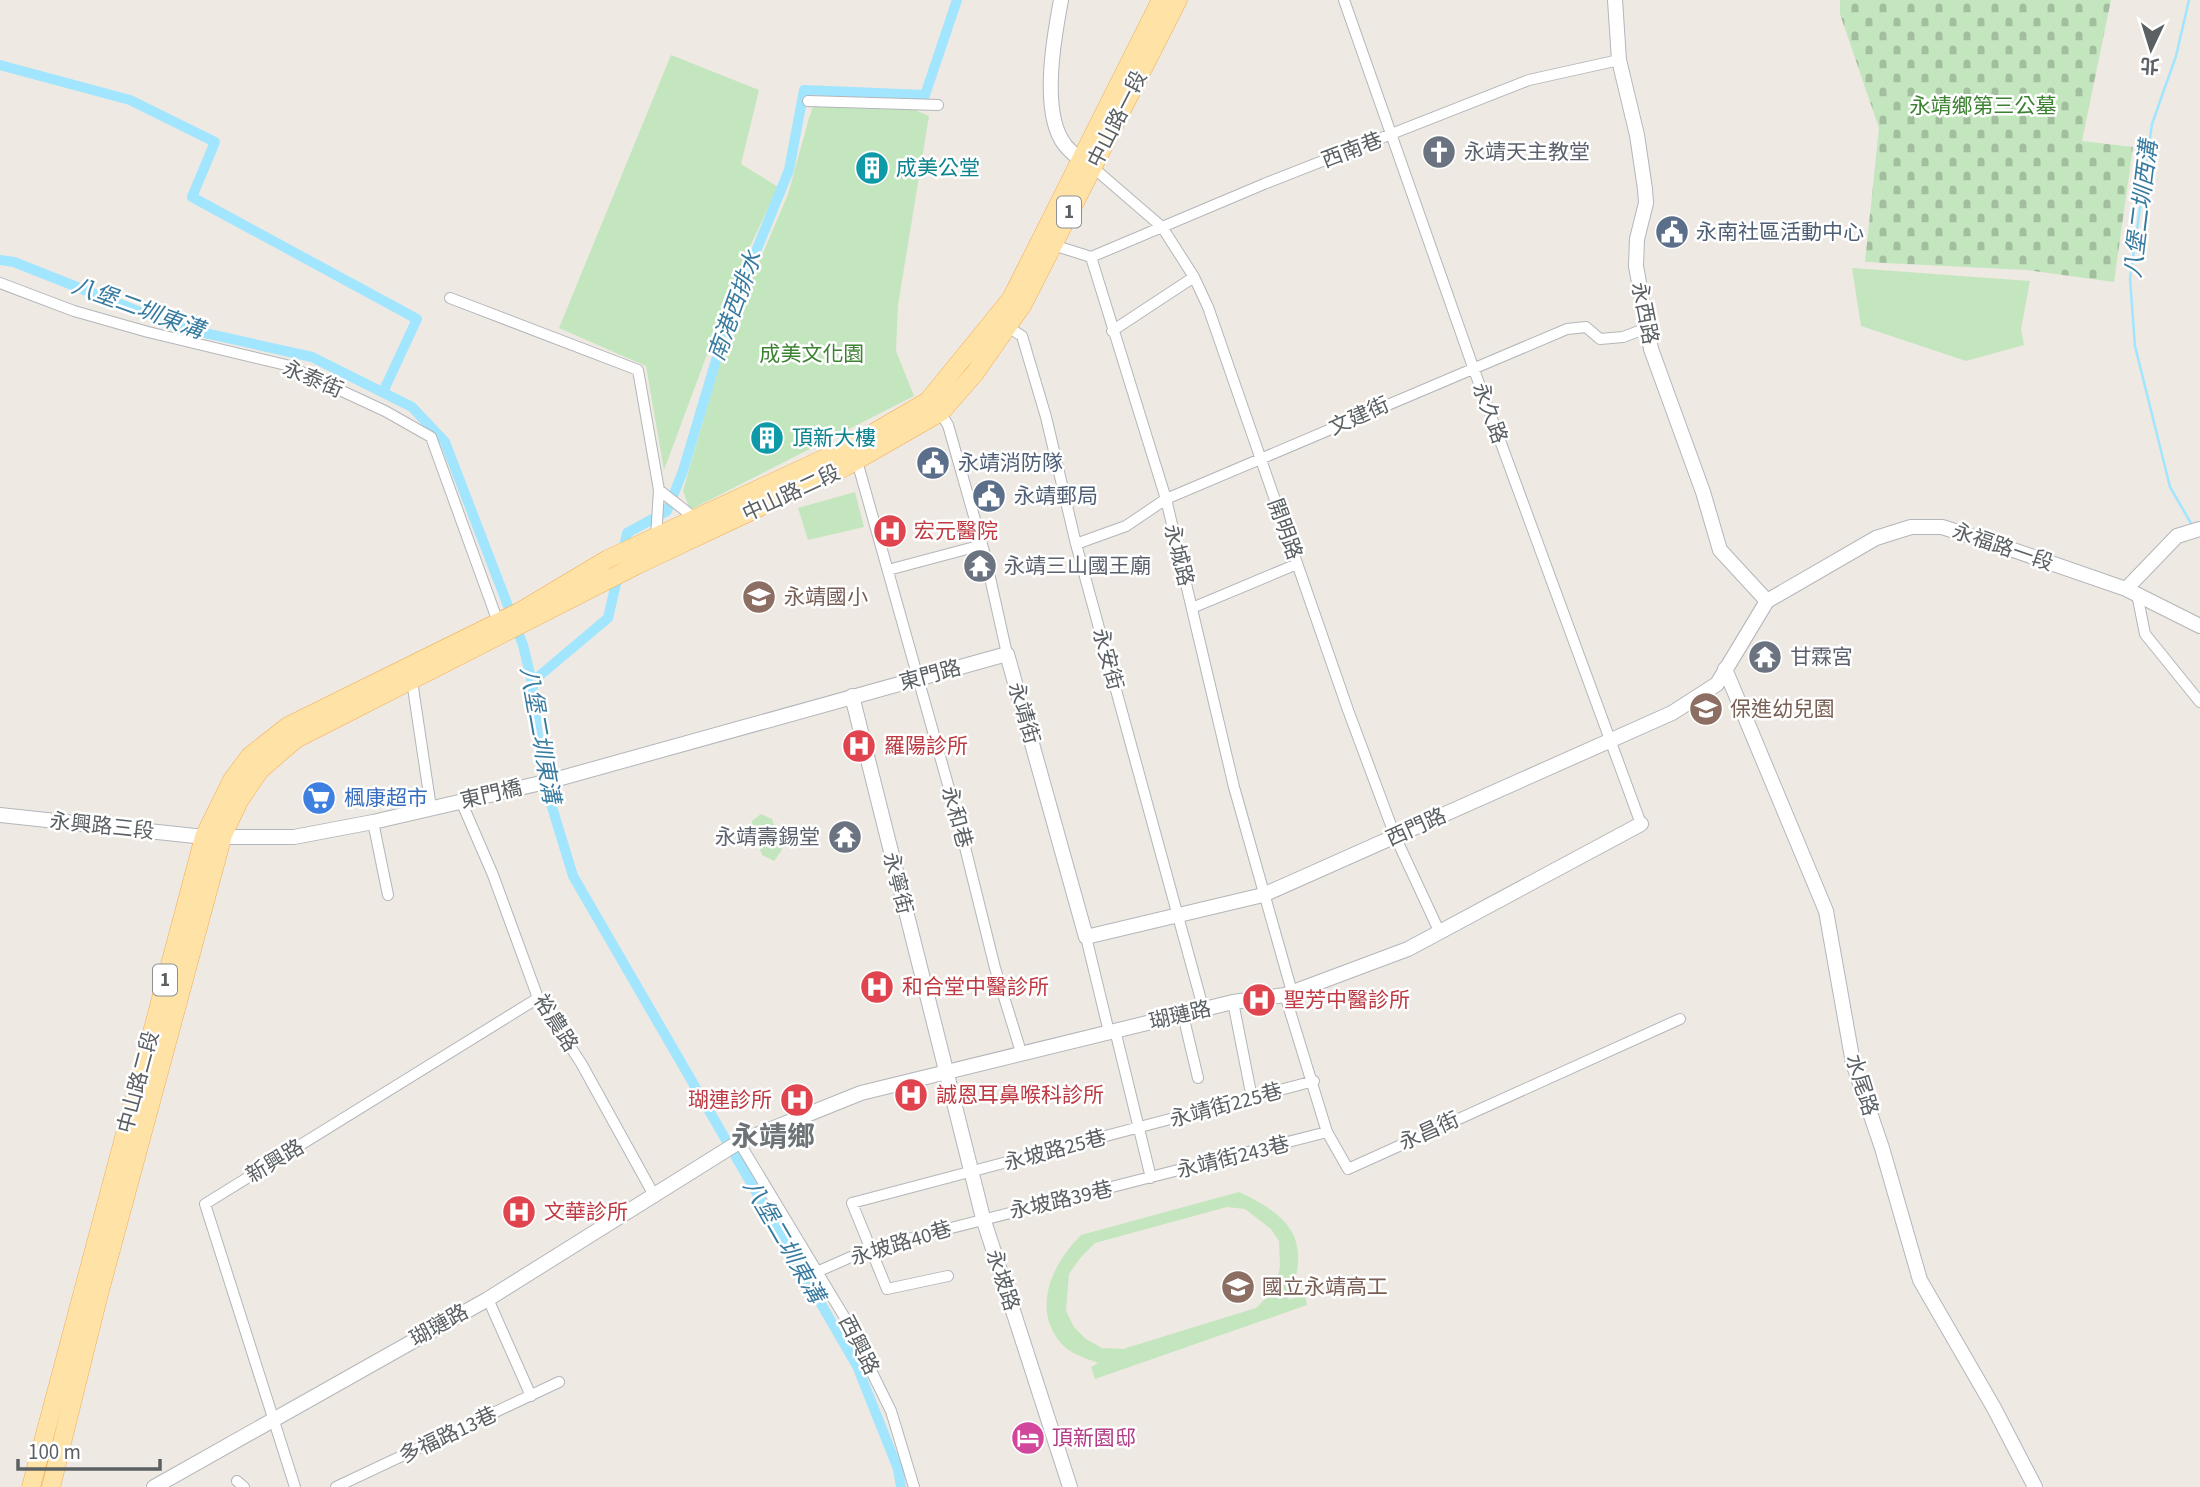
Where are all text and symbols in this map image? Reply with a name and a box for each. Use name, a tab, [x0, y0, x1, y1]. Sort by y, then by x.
north arrow	[2116, 14, 2186, 84]
text: 北	[2139, 50, 2160, 79]
street label: 中山路一段	[1080, 65, 1154, 173]
park label: 永靖鄉第三公墓	[1910, 91, 2057, 121]
street label: 西南巷	[1317, 125, 1387, 175]
church icon: 永靖天主教堂	[1420, 133, 1458, 171]
water label: 八堡二圳西溝	[2116, 136, 2166, 279]
place label: 永靖天主教堂	[1464, 137, 1590, 167]
building icon: 成美公堂	[853, 149, 891, 187]
place label: 成美公堂	[896, 153, 980, 183]
road number: 1	[1057, 196, 1081, 228]
public building icon: 永南社區活動中心	[1653, 213, 1691, 251]
place label: 永南社區活動中心	[1696, 217, 1864, 247]
water label: 南港西排水	[700, 245, 771, 366]
water label: 八堡二圳東溝	[68, 269, 211, 348]
street label: 永西路	[1624, 279, 1666, 347]
park label: 成美文化園	[760, 339, 865, 369]
street label: 永泰街	[278, 353, 348, 405]
street label: 永久路	[1465, 378, 1515, 448]
street label: 文建街	[1324, 389, 1394, 443]
building icon: 頂新大樓	[748, 419, 786, 457]
place label: 頂新大樓	[792, 423, 876, 453]
public building icon: 永靖消防隊	[914, 444, 952, 482]
place label: 永靖消防隊	[958, 448, 1063, 478]
street label: 中山路二段	[737, 457, 845, 529]
public building icon: 永靖郵局	[970, 477, 1008, 515]
place label: 永靖郵局	[1014, 481, 1098, 511]
street label: 開明路	[1260, 494, 1310, 564]
hospital icon: 宏元醫院	[871, 512, 909, 550]
place label: 宏元醫院	[914, 516, 998, 546]
street label: 永福路一段	[1948, 516, 2058, 578]
street label: 永城路	[1157, 521, 1201, 589]
temple icon: 永靖三山國王廟	[961, 547, 999, 585]
place label: 永靖三山國王廟	[1004, 551, 1151, 581]
school or university icon: 永靖國小	[740, 578, 778, 616]
place label: 永靖國小	[784, 582, 868, 612]
street label: 永安街	[1085, 625, 1131, 693]
temple icon: 甘霖宮	[1746, 638, 1784, 676]
place label: 甘霖宮	[1790, 642, 1853, 672]
street label: 東門路	[896, 652, 964, 698]
water label: 八堡二圳東溝	[512, 664, 569, 809]
street label: 永靖街	[1001, 679, 1047, 747]
school or university icon: 保進幼兒園	[1687, 690, 1725, 728]
place label: 保進幼兒園	[1730, 694, 1835, 724]
hospital icon: 羅陽診所	[840, 727, 878, 765]
place label: 羅陽診所	[884, 731, 968, 761]
street label: 東門橋	[457, 772, 525, 816]
supermarket icon: 楓康超市	[300, 779, 338, 817]
place label: 楓康超市	[344, 783, 428, 813]
street label: 永和巷	[934, 783, 980, 851]
street label: 西門路	[1381, 800, 1451, 854]
street label: 永興路三段	[48, 806, 156, 846]
temple icon: 永靖壽錫堂	[826, 818, 864, 856]
place label: 永靖壽錫堂	[715, 822, 820, 852]
street label: 永寧街	[876, 849, 920, 917]
road number: 1	[153, 964, 177, 996]
hospital icon: 和合堂中醫診所	[858, 968, 896, 1006]
place label: 和合堂中醫診所	[902, 972, 1049, 1002]
hospital icon: 聖芳中醫診所	[1240, 981, 1278, 1019]
place label: 聖芳中醫診所	[1284, 985, 1410, 1015]
street label: 裕農路	[527, 988, 585, 1058]
street label: 瑚璉路	[1146, 993, 1214, 1037]
street label: 中山路二段	[110, 1027, 166, 1137]
street label: 水尾路	[1838, 1050, 1886, 1120]
hospital icon: 誠恩耳鼻喉科診所	[892, 1076, 930, 1114]
street label: 永靖街225巷	[1166, 1076, 1286, 1134]
place label: 誠恩耳鼻喉科診所	[936, 1080, 1104, 1110]
hospital icon: 瑚連診所	[778, 1081, 816, 1119]
place label: 瑚連診所	[688, 1085, 772, 1115]
street label: 永昌街	[1394, 1104, 1464, 1158]
district label: 永靖鄉	[731, 1117, 815, 1157]
street label: 永坡路25巷	[1000, 1122, 1110, 1178]
street label: 永靖街243巷	[1173, 1128, 1293, 1186]
street label: 新興路	[240, 1132, 310, 1190]
water label: 八堡二圳東溝	[735, 1173, 834, 1312]
street label: 永坡路39巷	[1007, 1174, 1115, 1226]
hospital icon: 文華診所	[500, 1193, 538, 1231]
place label: 文華診所	[544, 1197, 628, 1227]
street label: 永坡路40巷	[846, 1213, 956, 1273]
street label: 永坡路	[979, 1245, 1027, 1315]
school or university icon: 國立永靖高工	[1219, 1268, 1257, 1306]
place label: 國立永靖高工	[1262, 1272, 1388, 1302]
street label: 瑚璉路	[404, 1297, 474, 1353]
street label: 西興路	[831, 1310, 887, 1380]
street label: 多福路13巷	[394, 1399, 502, 1471]
hotel icon: 頂新園邸	[1009, 1419, 1047, 1457]
place label: 頂新園邸	[1052, 1423, 1136, 1453]
scale bar	[18, 1428, 159, 1472]
text: 100 m	[28, 1437, 81, 1467]

